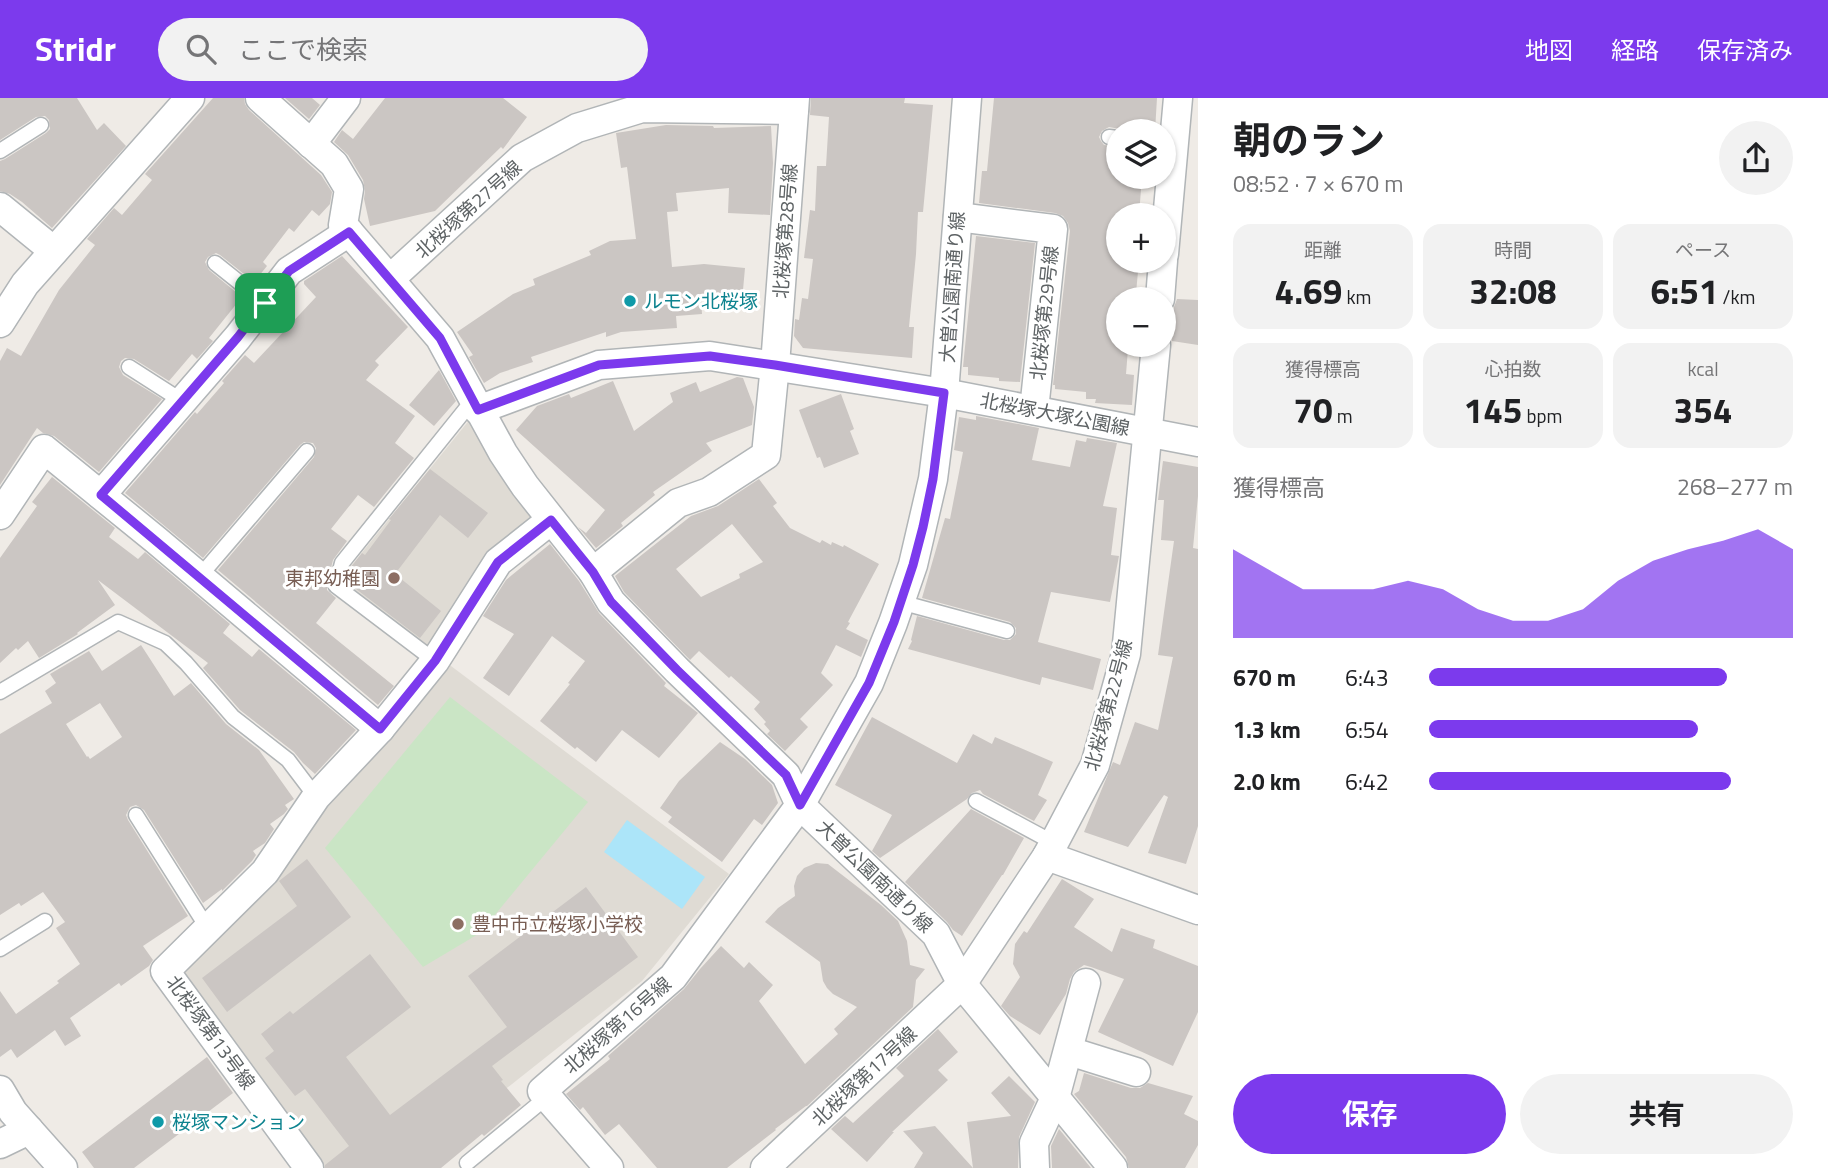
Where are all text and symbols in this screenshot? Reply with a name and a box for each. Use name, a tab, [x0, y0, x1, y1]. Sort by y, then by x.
search box	[158, 18, 648, 81]
text: Stridr	[35, 24, 116, 74]
icon: search	[182, 30, 220, 68]
text: ここで検索	[238, 30, 368, 69]
text: 地図	[1525, 32, 1573, 68]
text: 経路	[1611, 32, 1659, 68]
text: 保存済み	[1697, 32, 1793, 68]
text: 朝のラン	[1233, 111, 1385, 169]
map controls	[1106, 119, 1176, 357]
button: layers	[1106, 119, 1176, 189]
button: share	[1719, 121, 1793, 195]
street label: 北桜塚第27号線	[408, 153, 528, 265]
street label: 北桜塚第28号線	[765, 162, 804, 299]
text: 08:52 · 7 × 670 m	[1233, 166, 1403, 201]
button: +	[1106, 203, 1176, 273]
street label: 大曽公園南通り線	[932, 210, 971, 364]
text: 距離	[1304, 235, 1342, 264]
text: 時間	[1494, 235, 1532, 264]
text: ペース	[1675, 235, 1731, 264]
street label: 北桜塚第29号線	[1022, 244, 1065, 382]
text: 4.69	[1275, 264, 1342, 318]
text: 32:08	[1469, 264, 1557, 318]
text: 6:51	[1651, 264, 1718, 318]
pin	[235, 273, 295, 333]
text: km	[1342, 282, 1371, 311]
text: /km	[1718, 282, 1755, 311]
icon: arrive	[246, 284, 284, 322]
place label: ルモン北桜塚	[644, 286, 758, 315]
button: −	[1106, 287, 1176, 357]
marker: ルモン北桜塚	[622, 293, 638, 309]
text: 獲得標高	[1285, 354, 1361, 383]
text: 心拍数	[1484, 354, 1542, 383]
text: kcal	[1687, 354, 1719, 383]
text: 70	[1293, 383, 1333, 437]
text: 145	[1464, 383, 1522, 437]
text: 354	[1674, 383, 1732, 437]
street label: 北桜塚大塚公園線	[978, 385, 1132, 442]
text: m	[1333, 401, 1353, 430]
text: bpm	[1522, 401, 1562, 430]
text: 268–277 m	[1677, 469, 1793, 504]
text: 獲得標高	[1233, 470, 1325, 505]
place label: 東邦幼稚園	[285, 563, 380, 592]
marker: 東邦幼稚園	[386, 570, 402, 586]
street label: 北桜塚第22号線	[1076, 636, 1139, 774]
text: 670 m	[1233, 660, 1296, 695]
text: 6:43	[1345, 660, 1389, 695]
text: 1.3 km	[1233, 712, 1301, 747]
text: 6:54	[1345, 712, 1389, 747]
text: 2.0 km	[1233, 764, 1301, 799]
text: 6:42	[1345, 764, 1389, 799]
street label: 大曽公園南通り線	[811, 812, 940, 939]
place label: 豊中市立桜塚小学校	[472, 909, 643, 938]
marker: 豊中市立桜塚小学校	[450, 916, 466, 932]
street label: 北桜塚第13号線	[160, 968, 263, 1095]
street label: 北桜塚第16号線	[556, 969, 677, 1080]
street label: 北桜塚第17号線	[804, 1019, 923, 1132]
button: 保存	[1233, 1074, 1506, 1154]
button: 共有	[1520, 1074, 1793, 1154]
place label: 桜塚マンション	[172, 1107, 305, 1136]
marker: 桜塚マンション	[150, 1114, 166, 1130]

